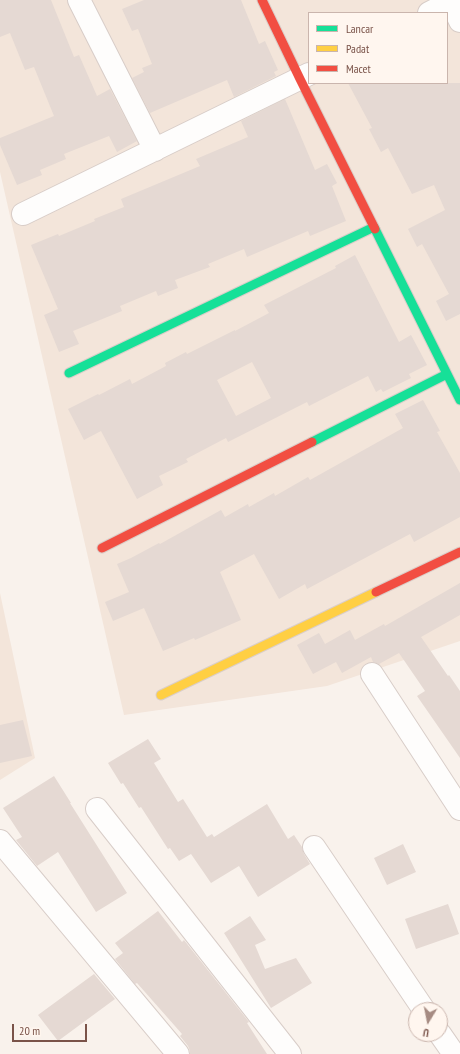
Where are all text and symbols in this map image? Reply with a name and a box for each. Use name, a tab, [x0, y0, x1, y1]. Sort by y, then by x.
legend	[308, 12, 448, 84]
text: Lancar	[346, 21, 373, 36]
text: Padat	[346, 41, 369, 56]
text: Macet	[346, 61, 371, 76]
north arrow	[408, 1002, 448, 1042]
scale bar	[14, 1016, 89, 1042]
text: 20 m	[19, 1023, 40, 1038]
text: U	[422, 1025, 430, 1040]

